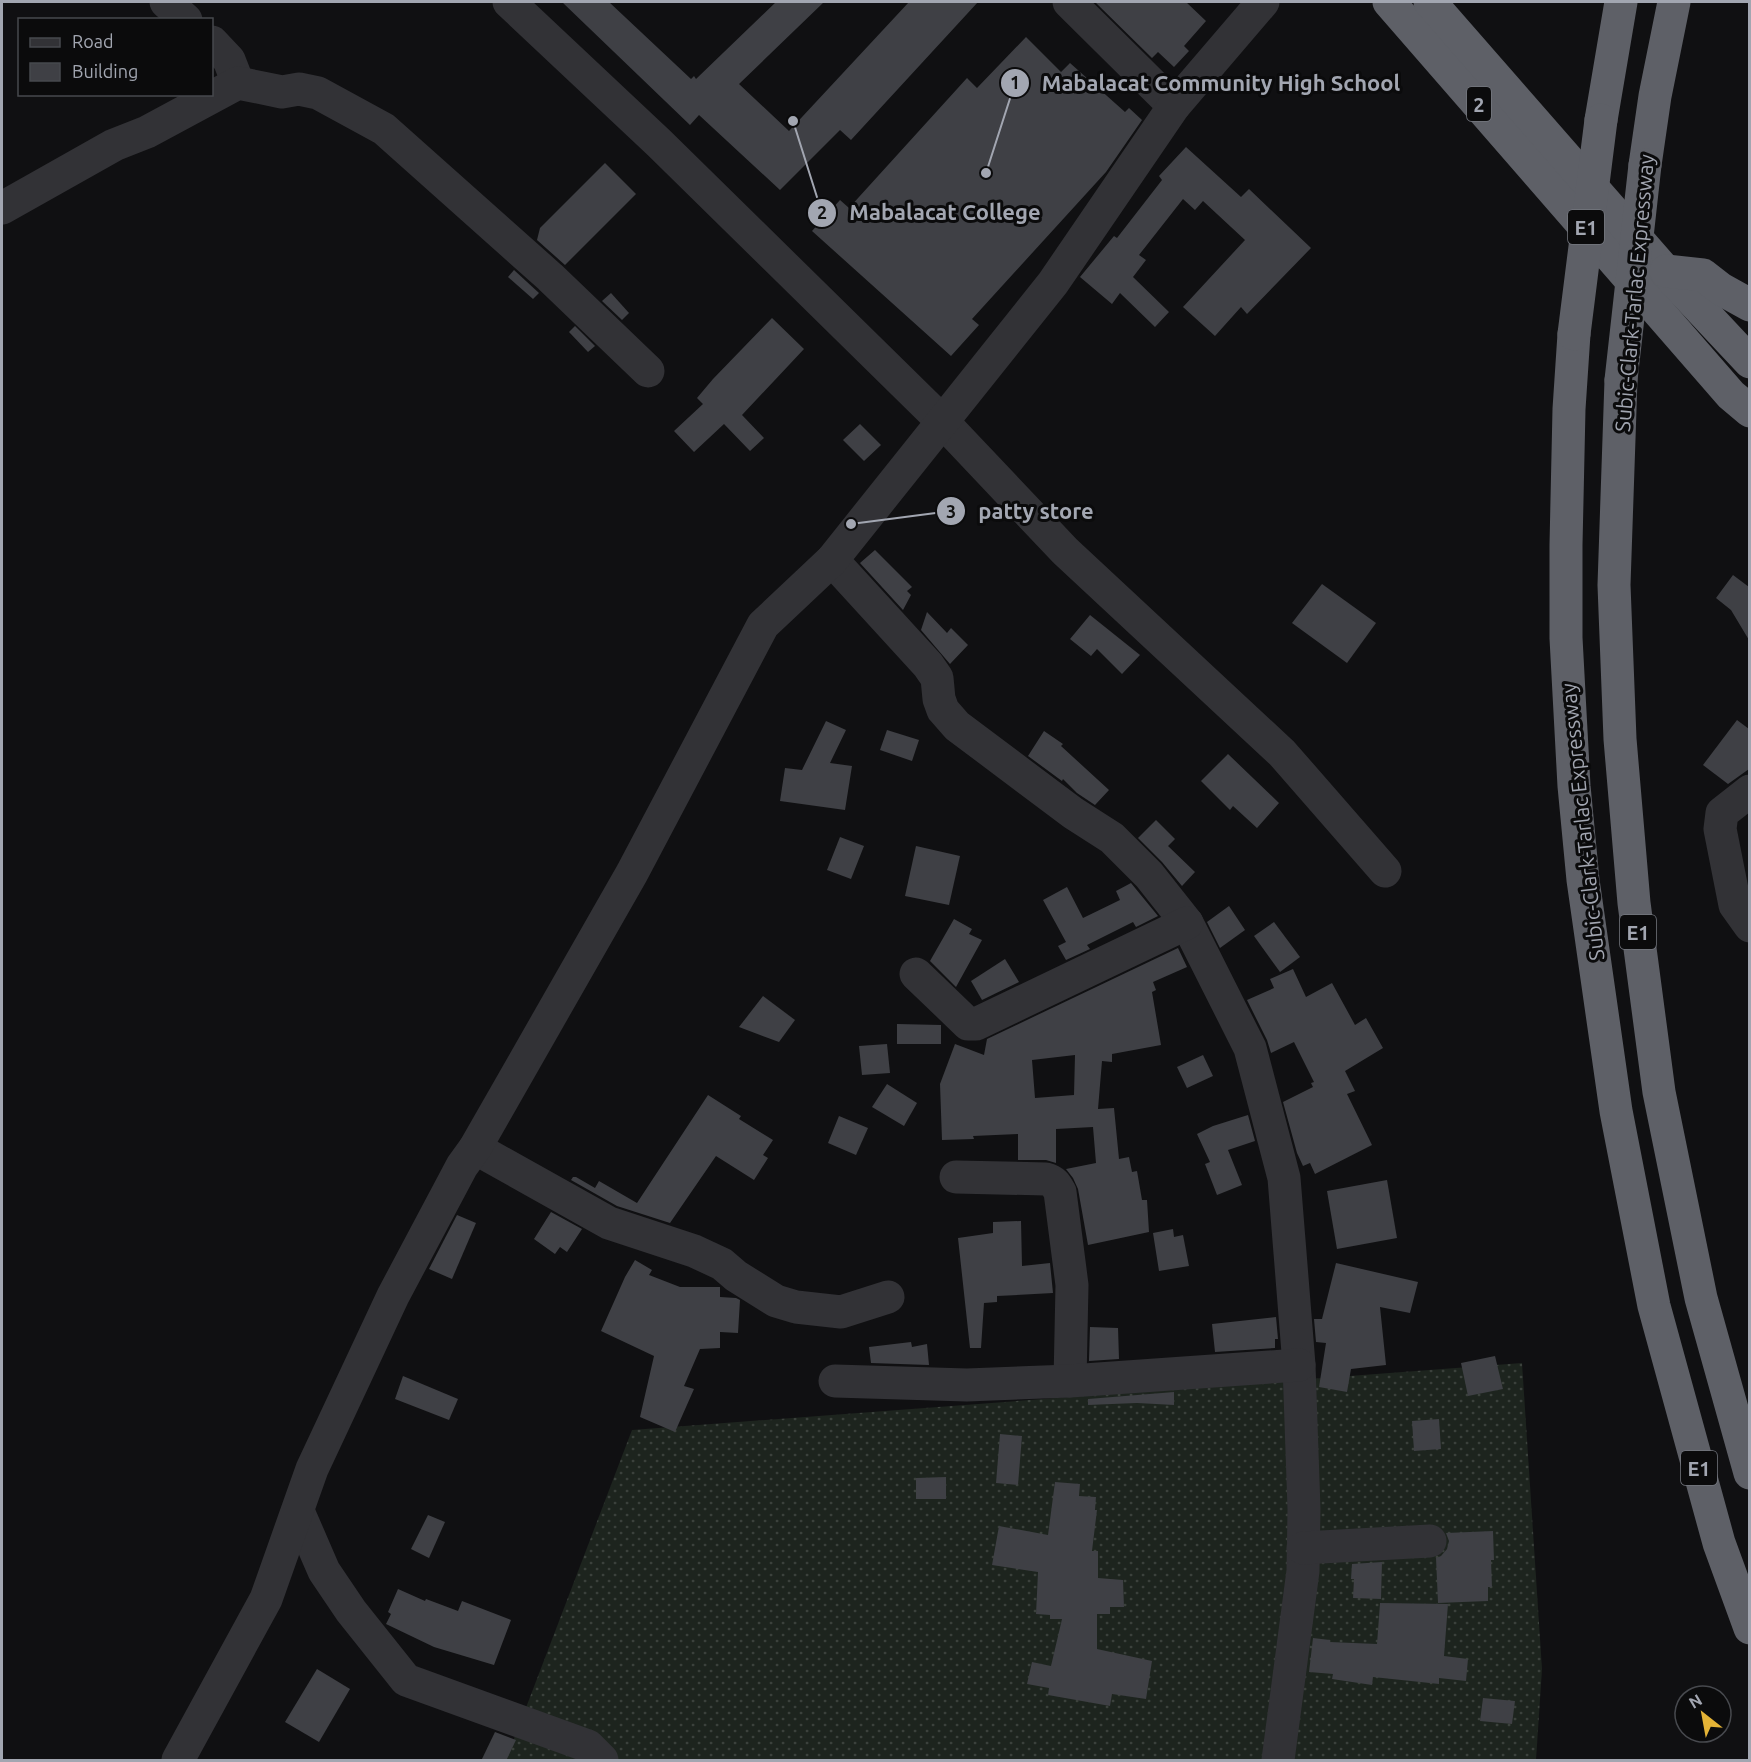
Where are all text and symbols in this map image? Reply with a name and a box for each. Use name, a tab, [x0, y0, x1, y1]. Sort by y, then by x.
legend	[18, 18, 213, 96]
text: Road	[72, 31, 114, 51]
text: Building	[72, 61, 138, 81]
callout: Mabalacat Community High School	[1000, 63, 1412, 103]
text: Mabalacat Community High School	[1042, 70, 1401, 95]
text: 1	[1010, 72, 1020, 92]
road number: 2	[1467, 87, 1491, 121]
street label: Subic-Clark-Tarlac Expressway	[1610, 153, 1658, 433]
callout: Mabalacat College	[807, 193, 1052, 233]
text: Mabalacat College	[849, 199, 1041, 224]
text: 2	[817, 202, 827, 222]
road number: E1	[1568, 210, 1604, 244]
callout: patty store	[936, 491, 1105, 531]
text: patty store	[978, 498, 1094, 523]
text: 3	[946, 501, 956, 521]
street label: Subic-Clark-Tarlac Expressway	[1555, 682, 1609, 962]
road number: E1	[1620, 915, 1656, 949]
road number: E1	[1681, 1451, 1717, 1485]
north arrow	[1673, 1684, 1733, 1744]
text: N	[1686, 1690, 1705, 1712]

